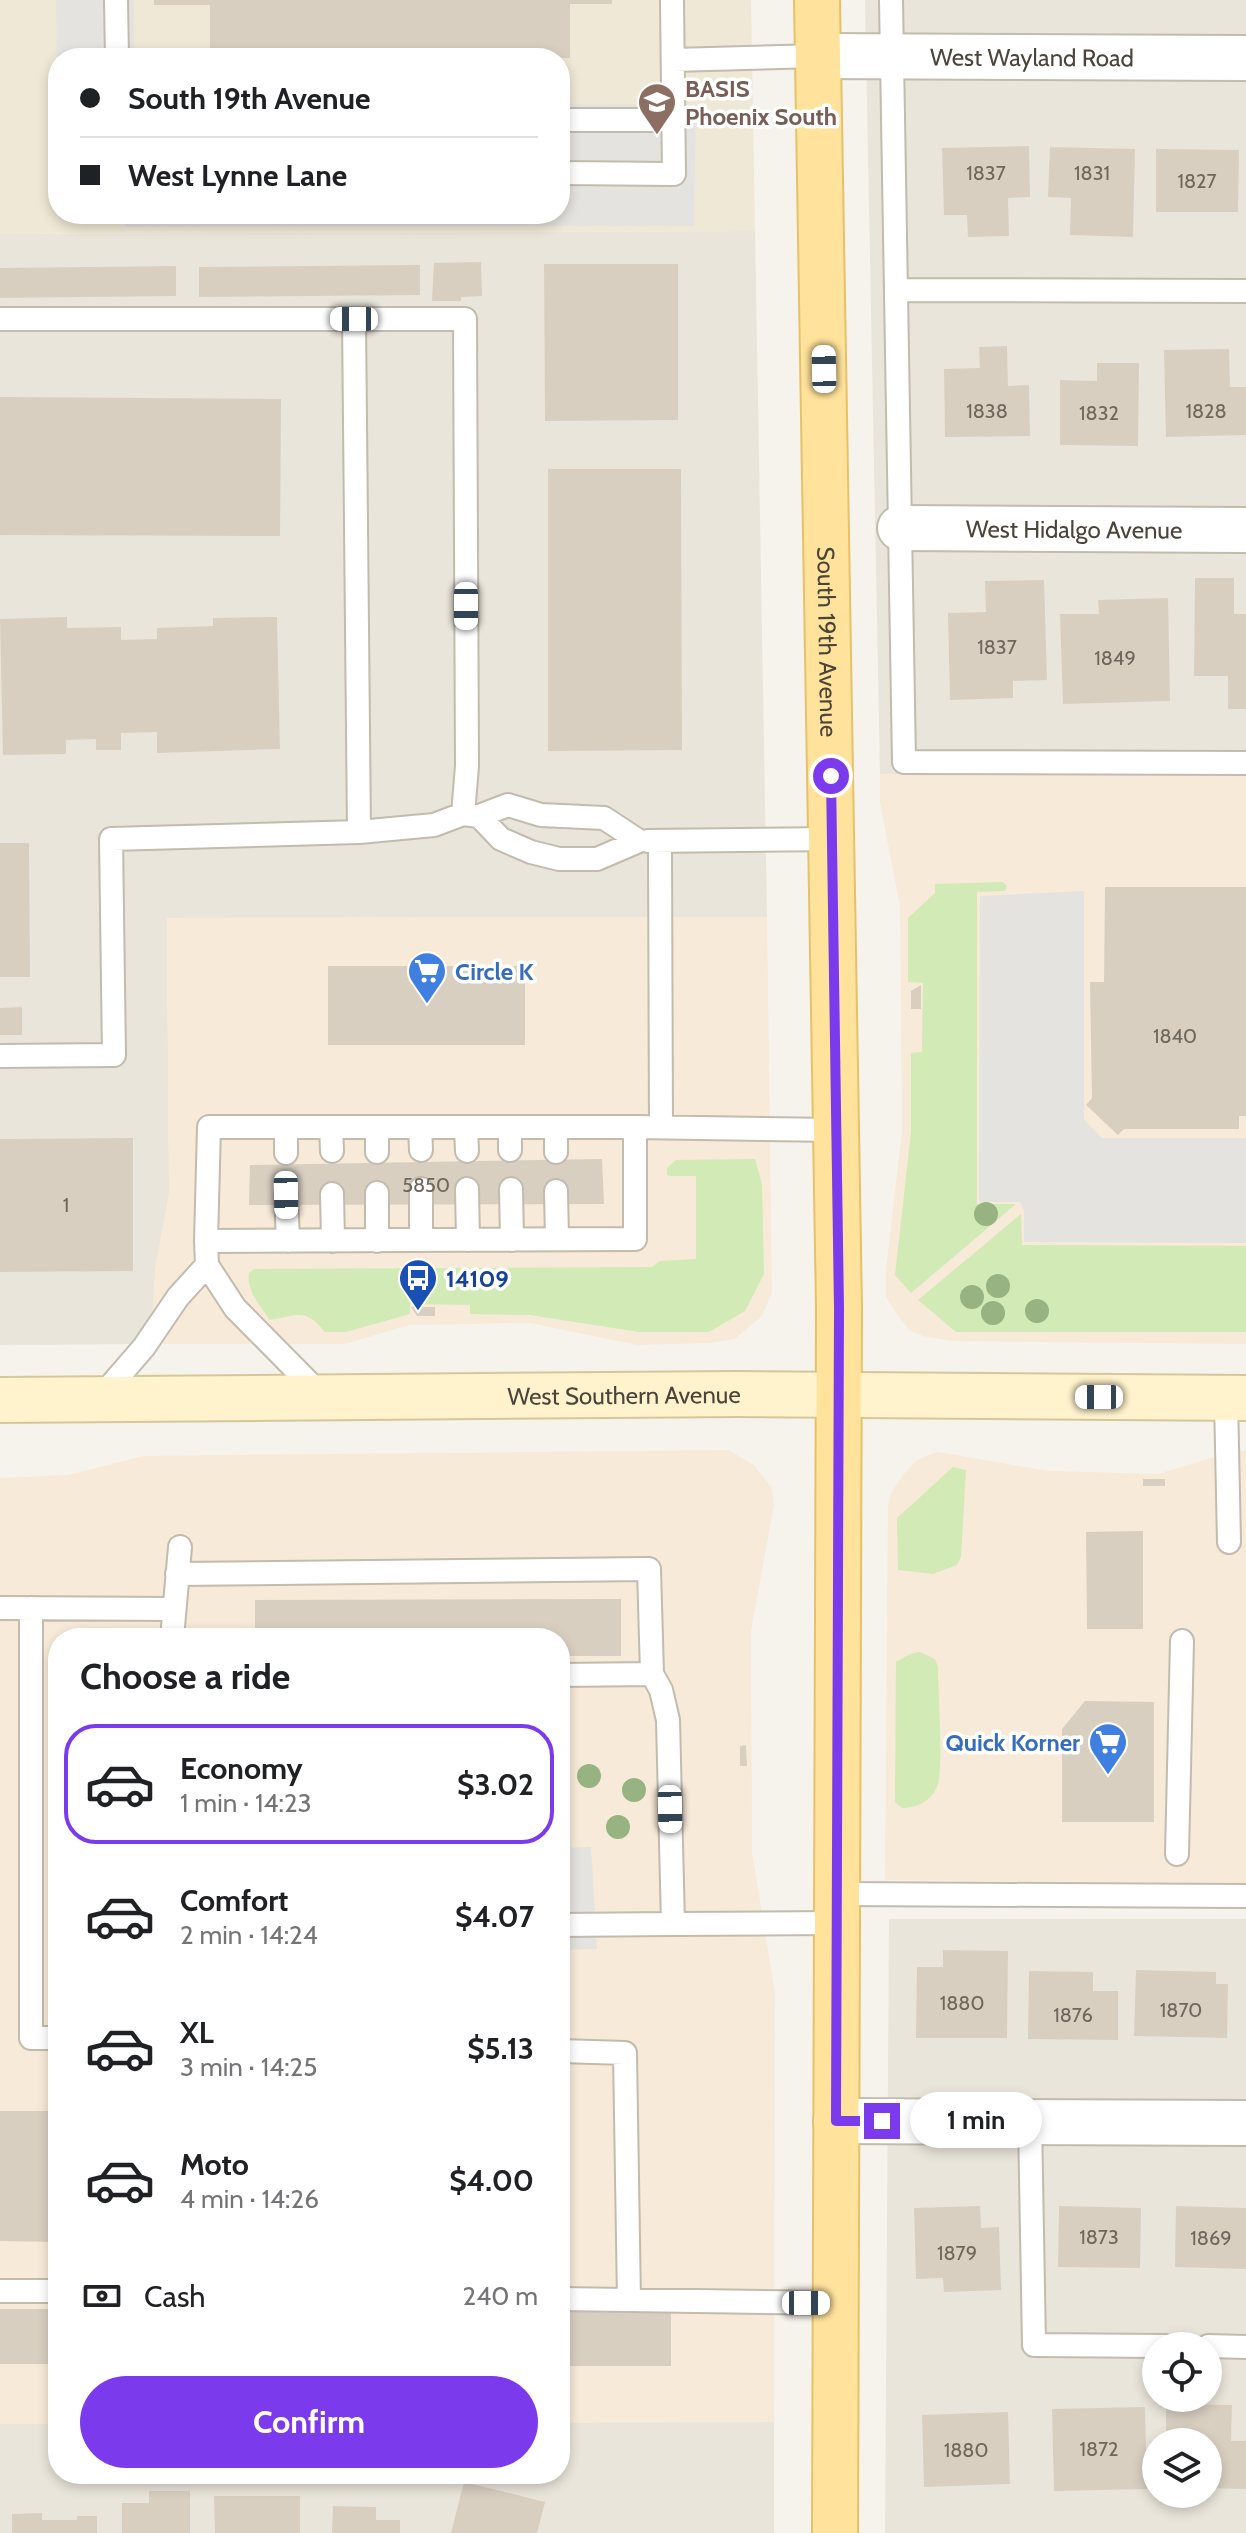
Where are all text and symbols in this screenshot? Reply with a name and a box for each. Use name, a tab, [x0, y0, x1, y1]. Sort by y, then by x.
street label: West Wayland Road	[930, 42, 1134, 72]
place label: BASIS Phoenix South	[685, 74, 837, 131]
text: South 19th Avenue	[128, 80, 370, 117]
school or university icon: BASIS Phoenix South	[636, 81, 678, 136]
text: West Lynne Lane	[128, 157, 347, 194]
house number: 1837	[966, 161, 1006, 185]
house number: 1831	[1074, 161, 1110, 185]
house number: 1827	[1177, 169, 1217, 193]
car	[330, 307, 378, 331]
car	[812, 345, 836, 393]
house number: 1838	[966, 399, 1008, 423]
house number: 1828	[1185, 399, 1227, 423]
house number: 1832	[1079, 401, 1119, 425]
street label: West Hidalgo Avenue	[966, 514, 1182, 544]
street label: South 19th Avenue	[812, 546, 844, 737]
car	[454, 582, 478, 630]
house number: 1837	[977, 635, 1017, 659]
house number: 1849	[1094, 646, 1136, 670]
route start	[813, 758, 849, 794]
supermarket icon: Circle K	[406, 950, 448, 1005]
place label: Circle K	[455, 957, 534, 986]
house number: 1840	[1153, 1024, 1197, 1048]
car	[274, 1171, 298, 1219]
house number: 5850	[402, 1173, 450, 1197]
house number: 1	[63, 1193, 69, 1217]
bus stop icon: 14109	[397, 1257, 439, 1312]
place label: 14109	[446, 1264, 509, 1293]
street label: West Southern Avenue	[507, 1379, 741, 1410]
car	[1075, 1385, 1123, 1409]
text: Choose a ride	[80, 1654, 290, 1698]
supermarket icon: Quick Korner	[1087, 1721, 1129, 1776]
place label: Quick Korner	[946, 1728, 1080, 1757]
icon: car	[84, 1748, 156, 1820]
text: Economy	[180, 1750, 303, 1787]
text: $3.02	[457, 1766, 534, 1803]
car	[658, 1785, 682, 1833]
text: 1 min · 14:23	[180, 1787, 312, 1819]
icon: car	[84, 1880, 156, 1952]
text: Comfort	[180, 1882, 288, 1919]
text: $4.07	[455, 1898, 534, 1935]
text: 2 min · 14:24	[180, 1919, 318, 1951]
house number: 1880	[940, 1991, 984, 2015]
house number: 1870	[1160, 1998, 1202, 2022]
house number: 1876	[1053, 2003, 1093, 2027]
icon: car	[84, 2012, 156, 2084]
text: XL	[180, 2014, 214, 2051]
text: $5.13	[467, 2030, 534, 2067]
text: 3 min · 14:25	[180, 2051, 317, 2083]
callout: 1 min	[910, 2093, 1042, 2149]
route end	[864, 2103, 900, 2139]
text: 1 min	[947, 2104, 1005, 2136]
icon: car	[84, 2144, 156, 2216]
text: Moto	[180, 2146, 249, 2183]
text: $4.00	[449, 2162, 534, 2199]
text: 4 min · 14:26	[180, 2183, 319, 2215]
house number: 1873	[1079, 2225, 1119, 2249]
house number: 1869	[1190, 2226, 1232, 2250]
house number: 1879	[937, 2241, 977, 2265]
icon: cash	[80, 2274, 124, 2318]
text: Cash	[144, 2278, 206, 2315]
text: 240 m	[463, 2280, 538, 2312]
car	[782, 2291, 830, 2315]
map controls	[1142, 2332, 1222, 2508]
button: locate	[1142, 2332, 1222, 2412]
button: Confirm	[80, 2376, 538, 2468]
button: layers	[1142, 2428, 1222, 2508]
house number: 1872	[1079, 2437, 1119, 2461]
house number: 1880	[944, 2438, 988, 2462]

